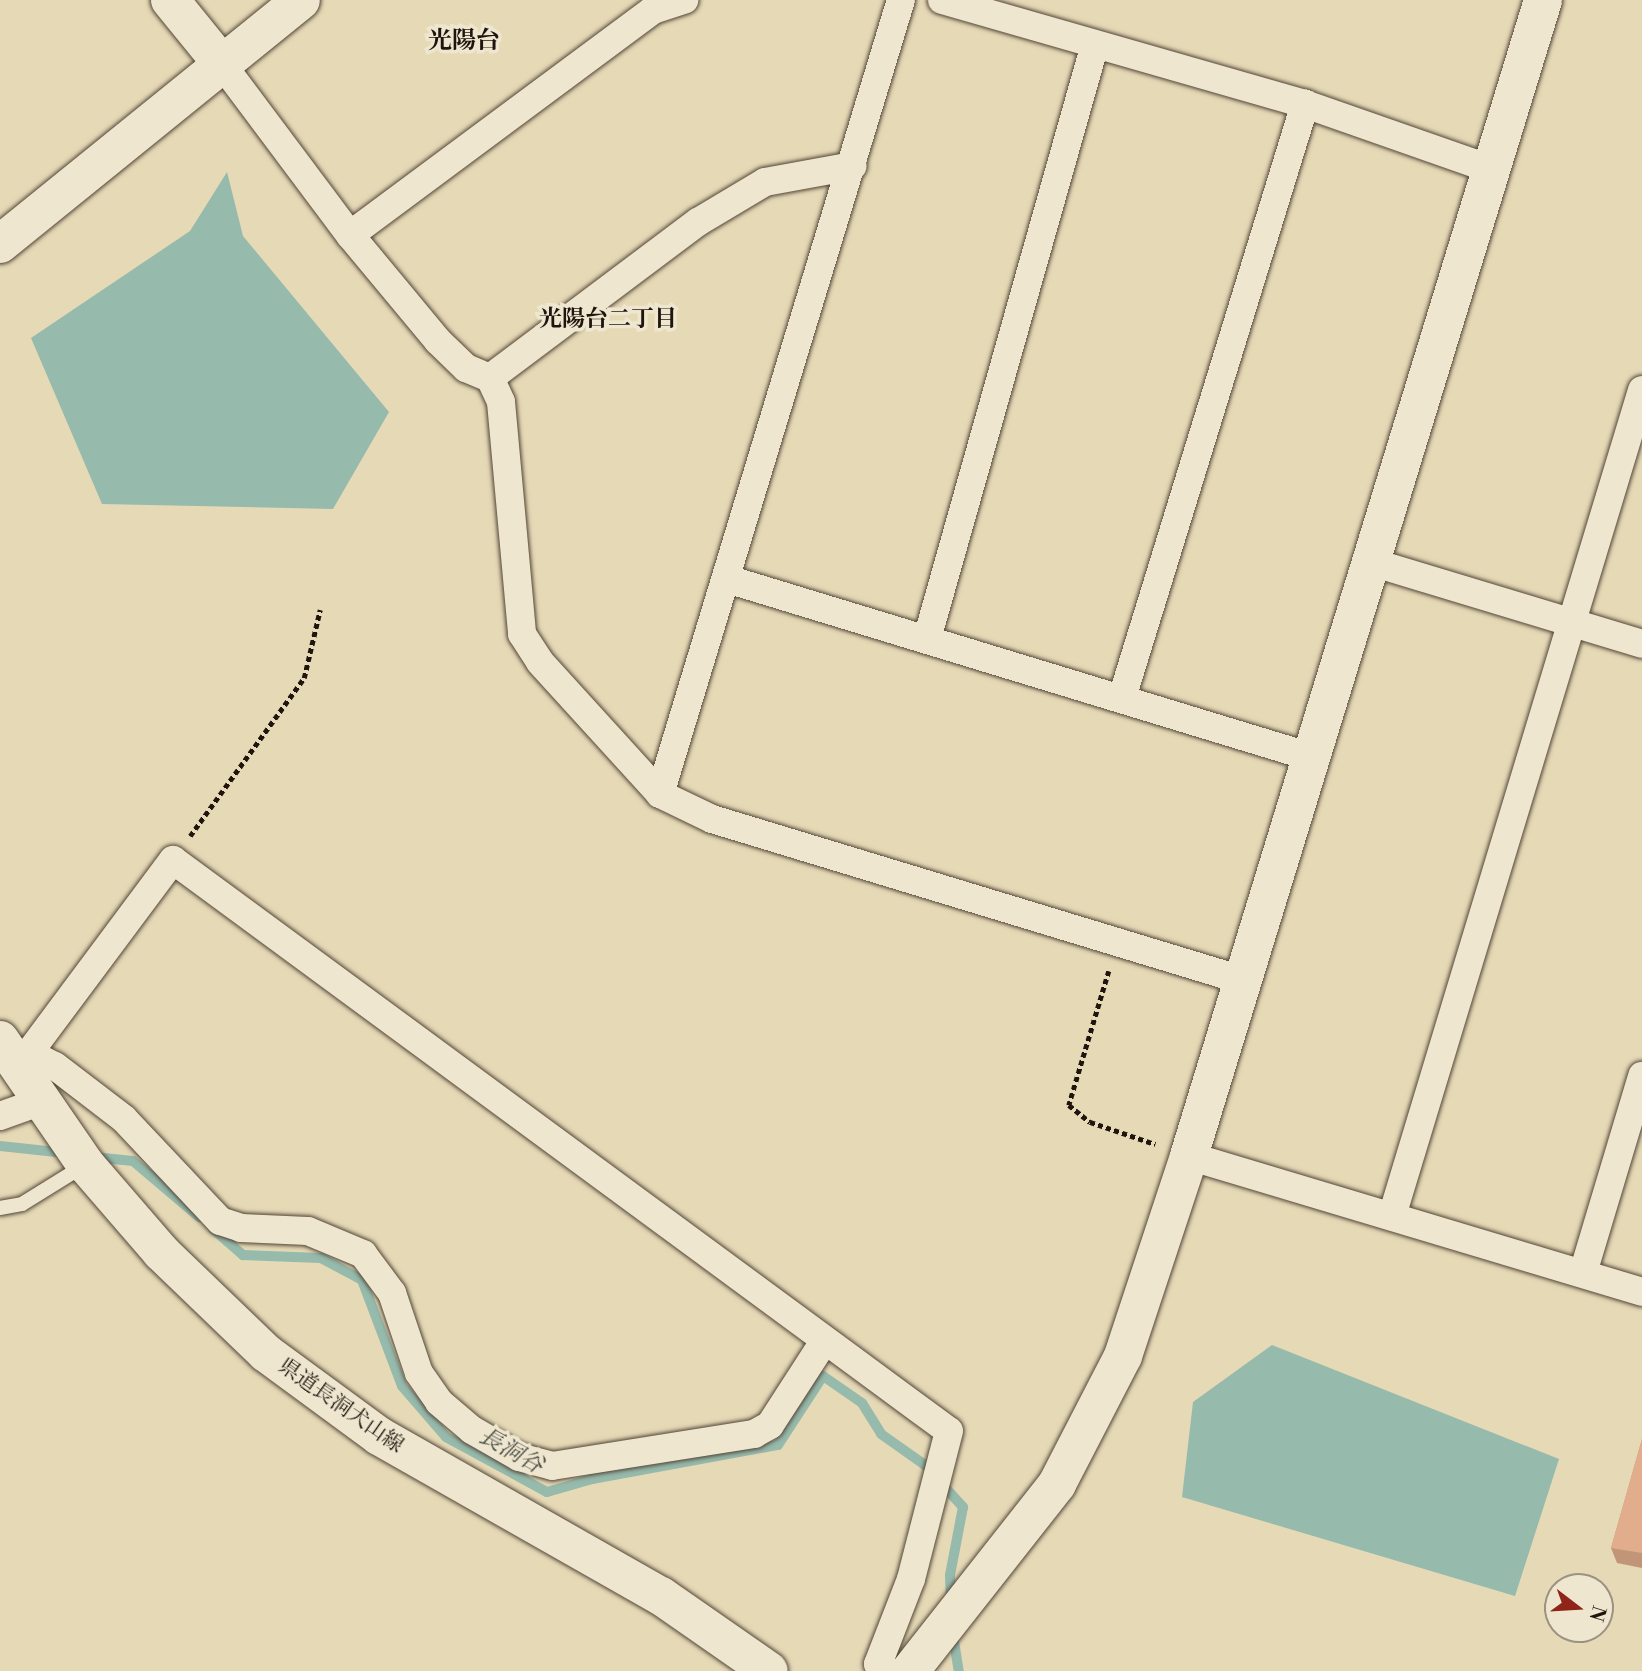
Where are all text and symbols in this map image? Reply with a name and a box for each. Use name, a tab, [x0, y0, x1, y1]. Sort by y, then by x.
district label: 光陽台	[428, 28, 500, 56]
district label: 光陽台二丁目	[539, 305, 677, 333]
street label: 県道長洞犬山線	[274, 1354, 408, 1458]
water label: 長洞谷	[474, 1422, 548, 1480]
north arrow	[1544, 1573, 1614, 1643]
text: N	[1583, 1603, 1611, 1624]

